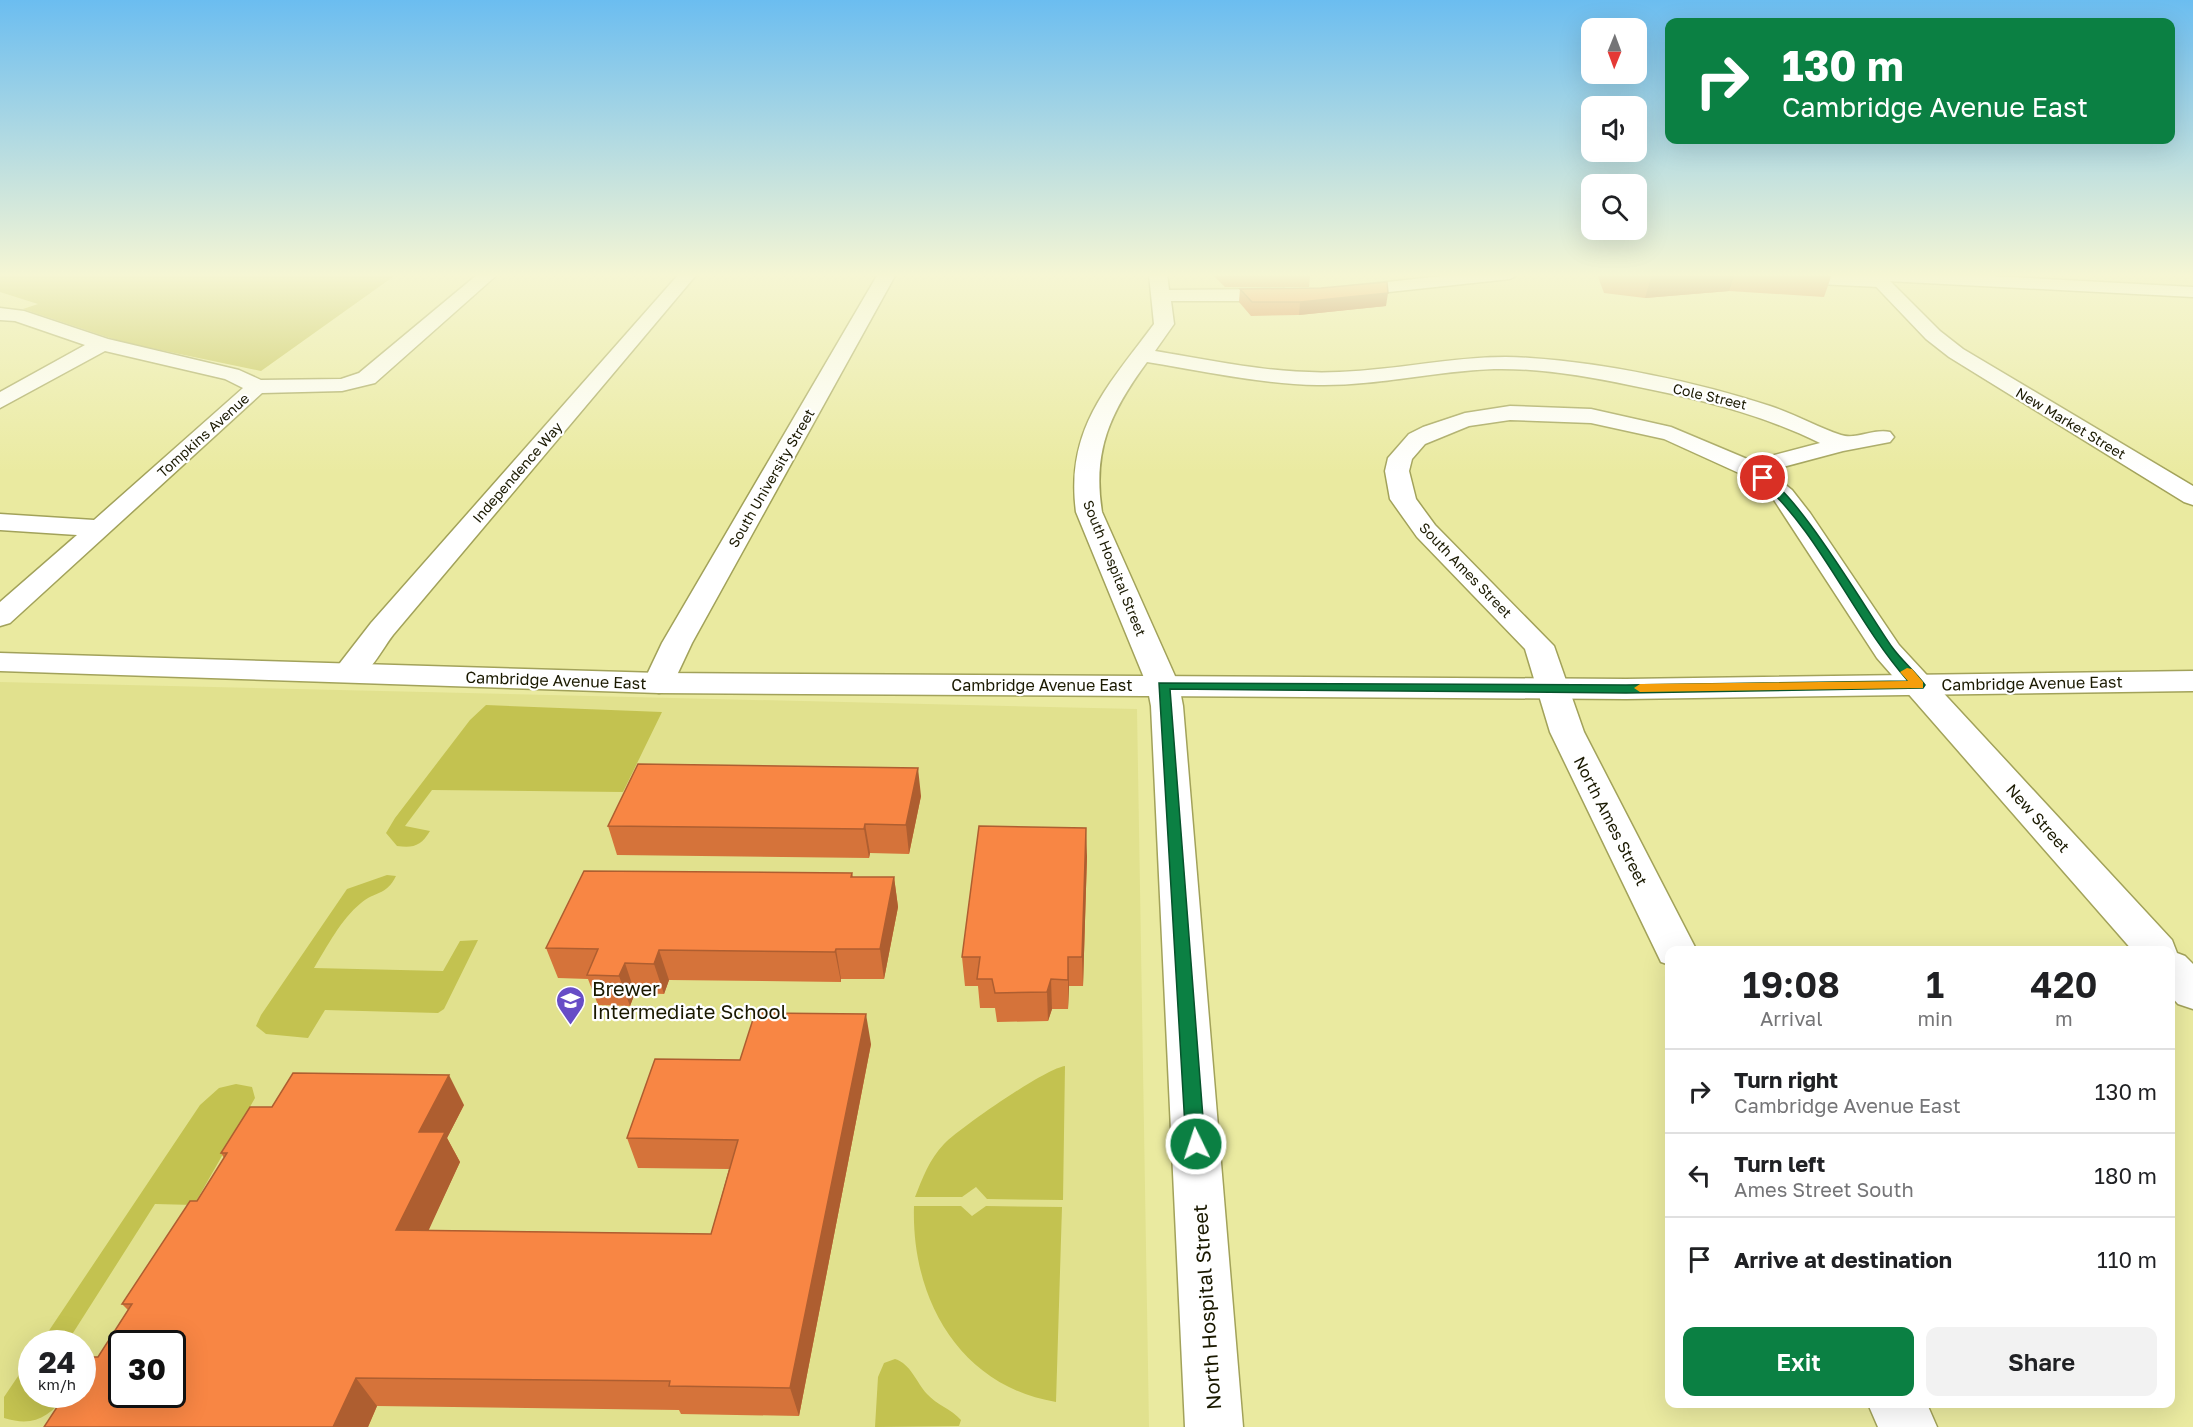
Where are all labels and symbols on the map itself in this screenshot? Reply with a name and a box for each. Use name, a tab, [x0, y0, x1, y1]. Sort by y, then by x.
north arrow	[1581, 18, 1647, 84]
street label: Cole Street	[1671, 379, 1749, 413]
street label: New Market Street	[2013, 383, 2129, 463]
street label: Tompkins Avenue	[154, 389, 252, 481]
street label: South University Street	[724, 406, 818, 550]
street label: Independence Way	[469, 418, 566, 526]
pin	[1737, 452, 1788, 503]
street label: South Hospital Street	[1080, 497, 1150, 639]
street label: South Ames Street	[1416, 519, 1516, 621]
street label: Cambridge Avenue East	[465, 667, 647, 693]
street label: Cambridge Avenue East	[1941, 671, 2123, 695]
street label: Cambridge Avenue East	[951, 675, 1133, 695]
street label: North Ames Street	[1570, 753, 1652, 889]
street label: New Street	[2002, 779, 2074, 857]
place label: Brewer Intermediate School	[592, 976, 787, 1023]
school or university icon: Brewer Intermediate School	[555, 984, 587, 1026]
position arrow	[1164, 1112, 1228, 1176]
street label: North Hospital Street	[1187, 1203, 1225, 1411]
speed limit sign: 30	[108, 1330, 186, 1408]

